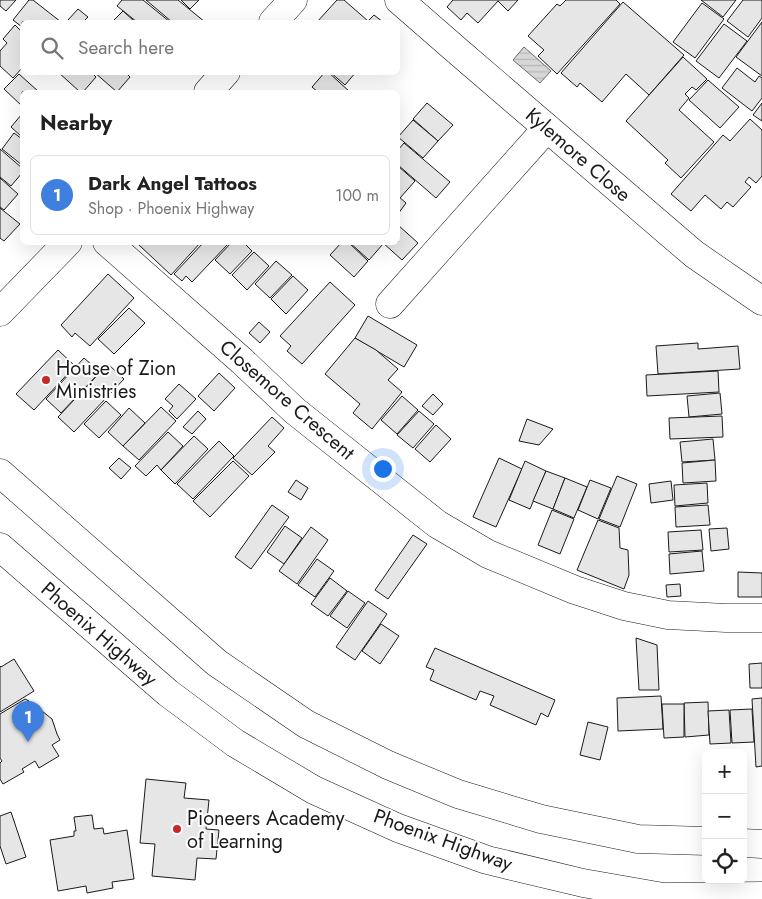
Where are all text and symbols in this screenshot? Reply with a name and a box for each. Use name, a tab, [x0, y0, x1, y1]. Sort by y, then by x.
search box	[20, 20, 400, 75]
icon: search	[38, 34, 66, 62]
text: Search here	[78, 34, 174, 61]
street label: Kylemore Close	[519, 101, 637, 209]
text: Nearby	[40, 108, 112, 138]
text: Dark Angel Tattoos	[88, 170, 257, 197]
text: 1	[53, 184, 61, 207]
text: 100 m	[335, 184, 379, 207]
text: Shop · Phoenix Highway	[88, 197, 254, 220]
street label: Closemore Crescent	[213, 333, 361, 467]
place label: House of Zion Ministries	[56, 354, 176, 406]
marker: House of Zion Ministries	[40, 374, 52, 386]
your location	[370, 456, 396, 482]
street label: Phoenix Highway	[34, 575, 164, 693]
pin: 1	[12, 701, 44, 742]
map controls	[702, 749, 747, 884]
button: +	[702, 749, 747, 794]
button: −	[702, 794, 747, 839]
street label: Phoenix Highway	[369, 801, 517, 879]
place label: Pioneers Academy of Learning	[187, 804, 345, 856]
marker: Pioneers Academy of Learning	[171, 823, 183, 835]
button: locate	[702, 839, 747, 884]

